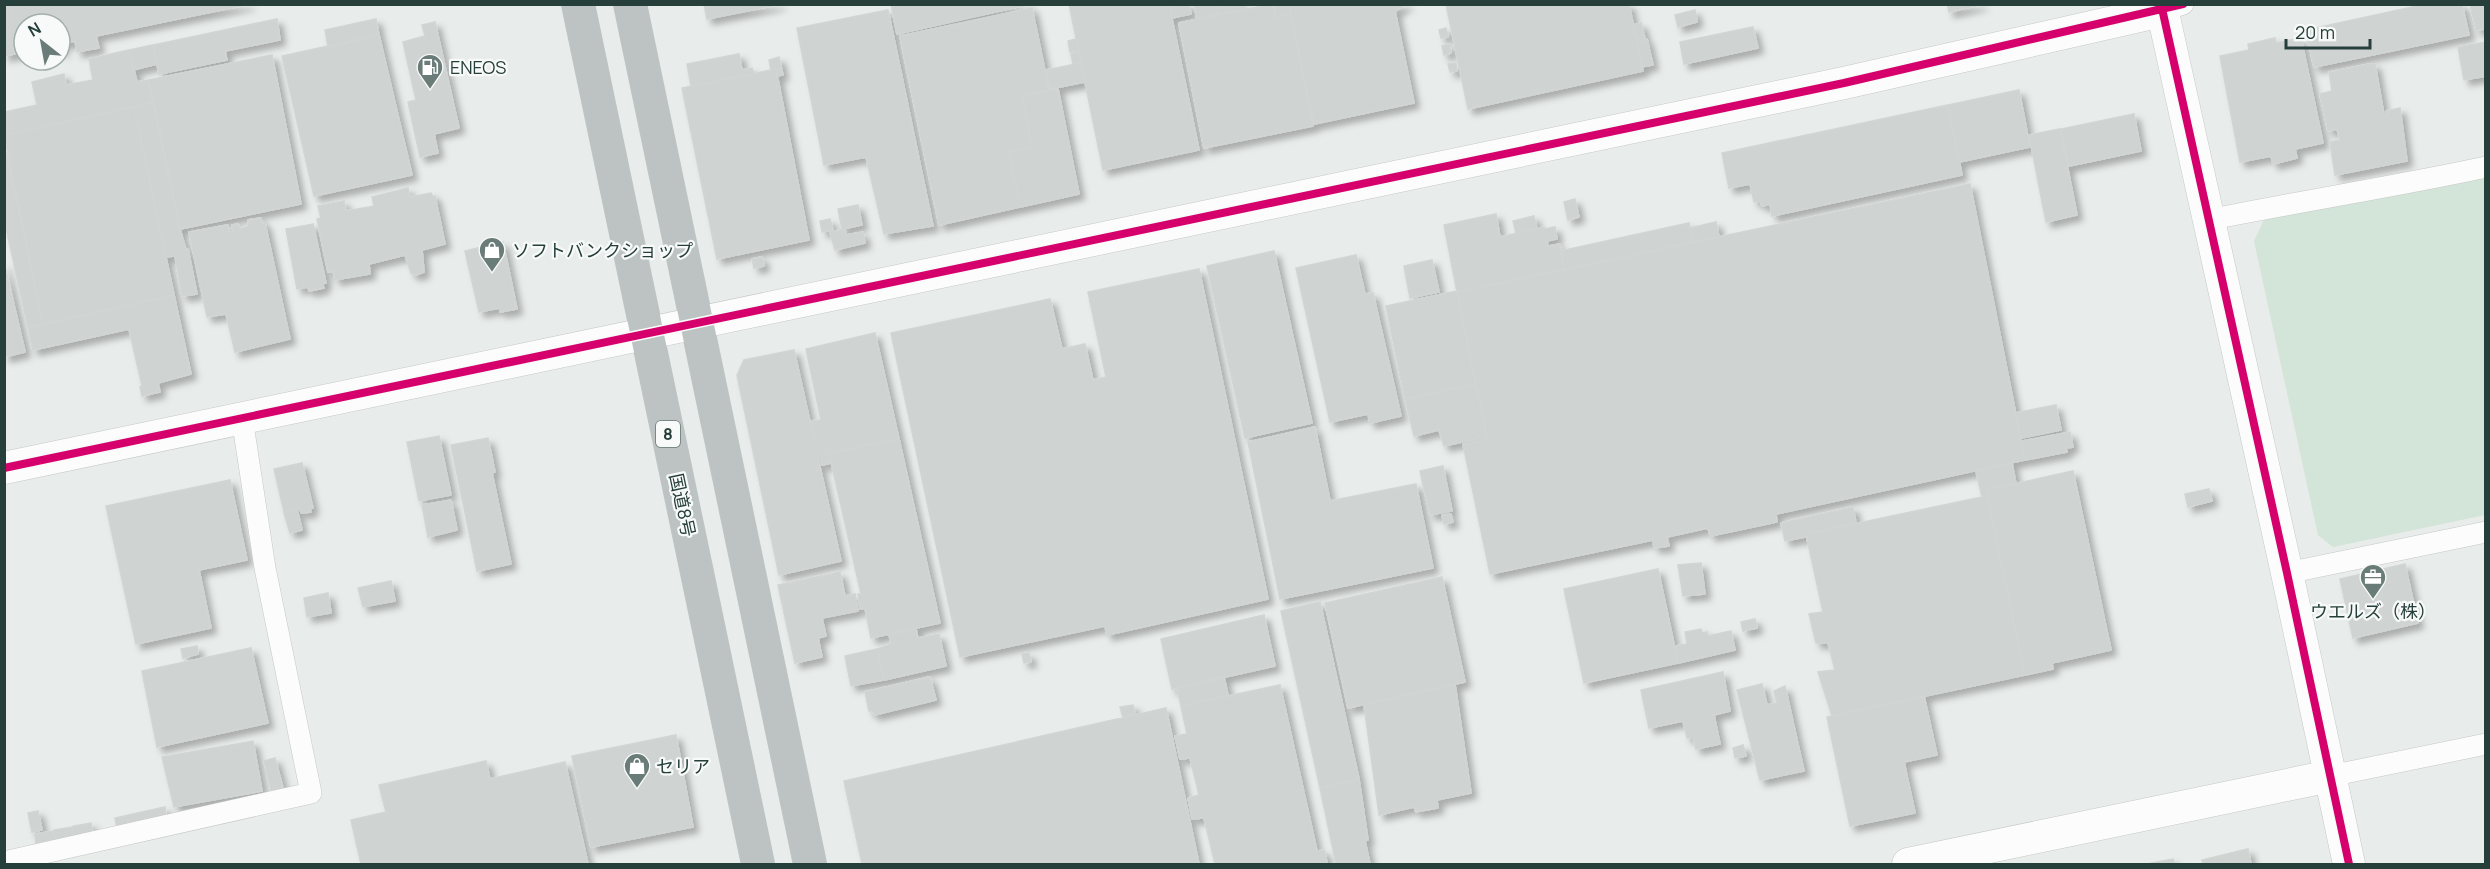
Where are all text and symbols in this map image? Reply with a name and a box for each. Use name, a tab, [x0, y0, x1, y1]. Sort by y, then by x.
north arrow	[12, 12, 72, 72]
scale bar	[2286, 12, 2370, 50]
text: N	[24, 17, 45, 42]
text: 20 m	[2295, 20, 2335, 44]
fuel station icon: ENEOS	[415, 52, 445, 90]
place label: ENEOS	[450, 55, 506, 79]
shop icon: ソフトバンクショップ	[477, 235, 507, 273]
place label: ソフトバンクショップ	[512, 238, 693, 262]
road number: 8	[656, 421, 680, 447]
street label: 国道8号	[665, 471, 701, 539]
office icon: ウエルズ（株）	[2358, 562, 2388, 600]
place label: ウエルズ（株）	[2310, 599, 2436, 623]
shop icon: セリア	[622, 751, 652, 789]
place label: セリア	[656, 754, 710, 778]

